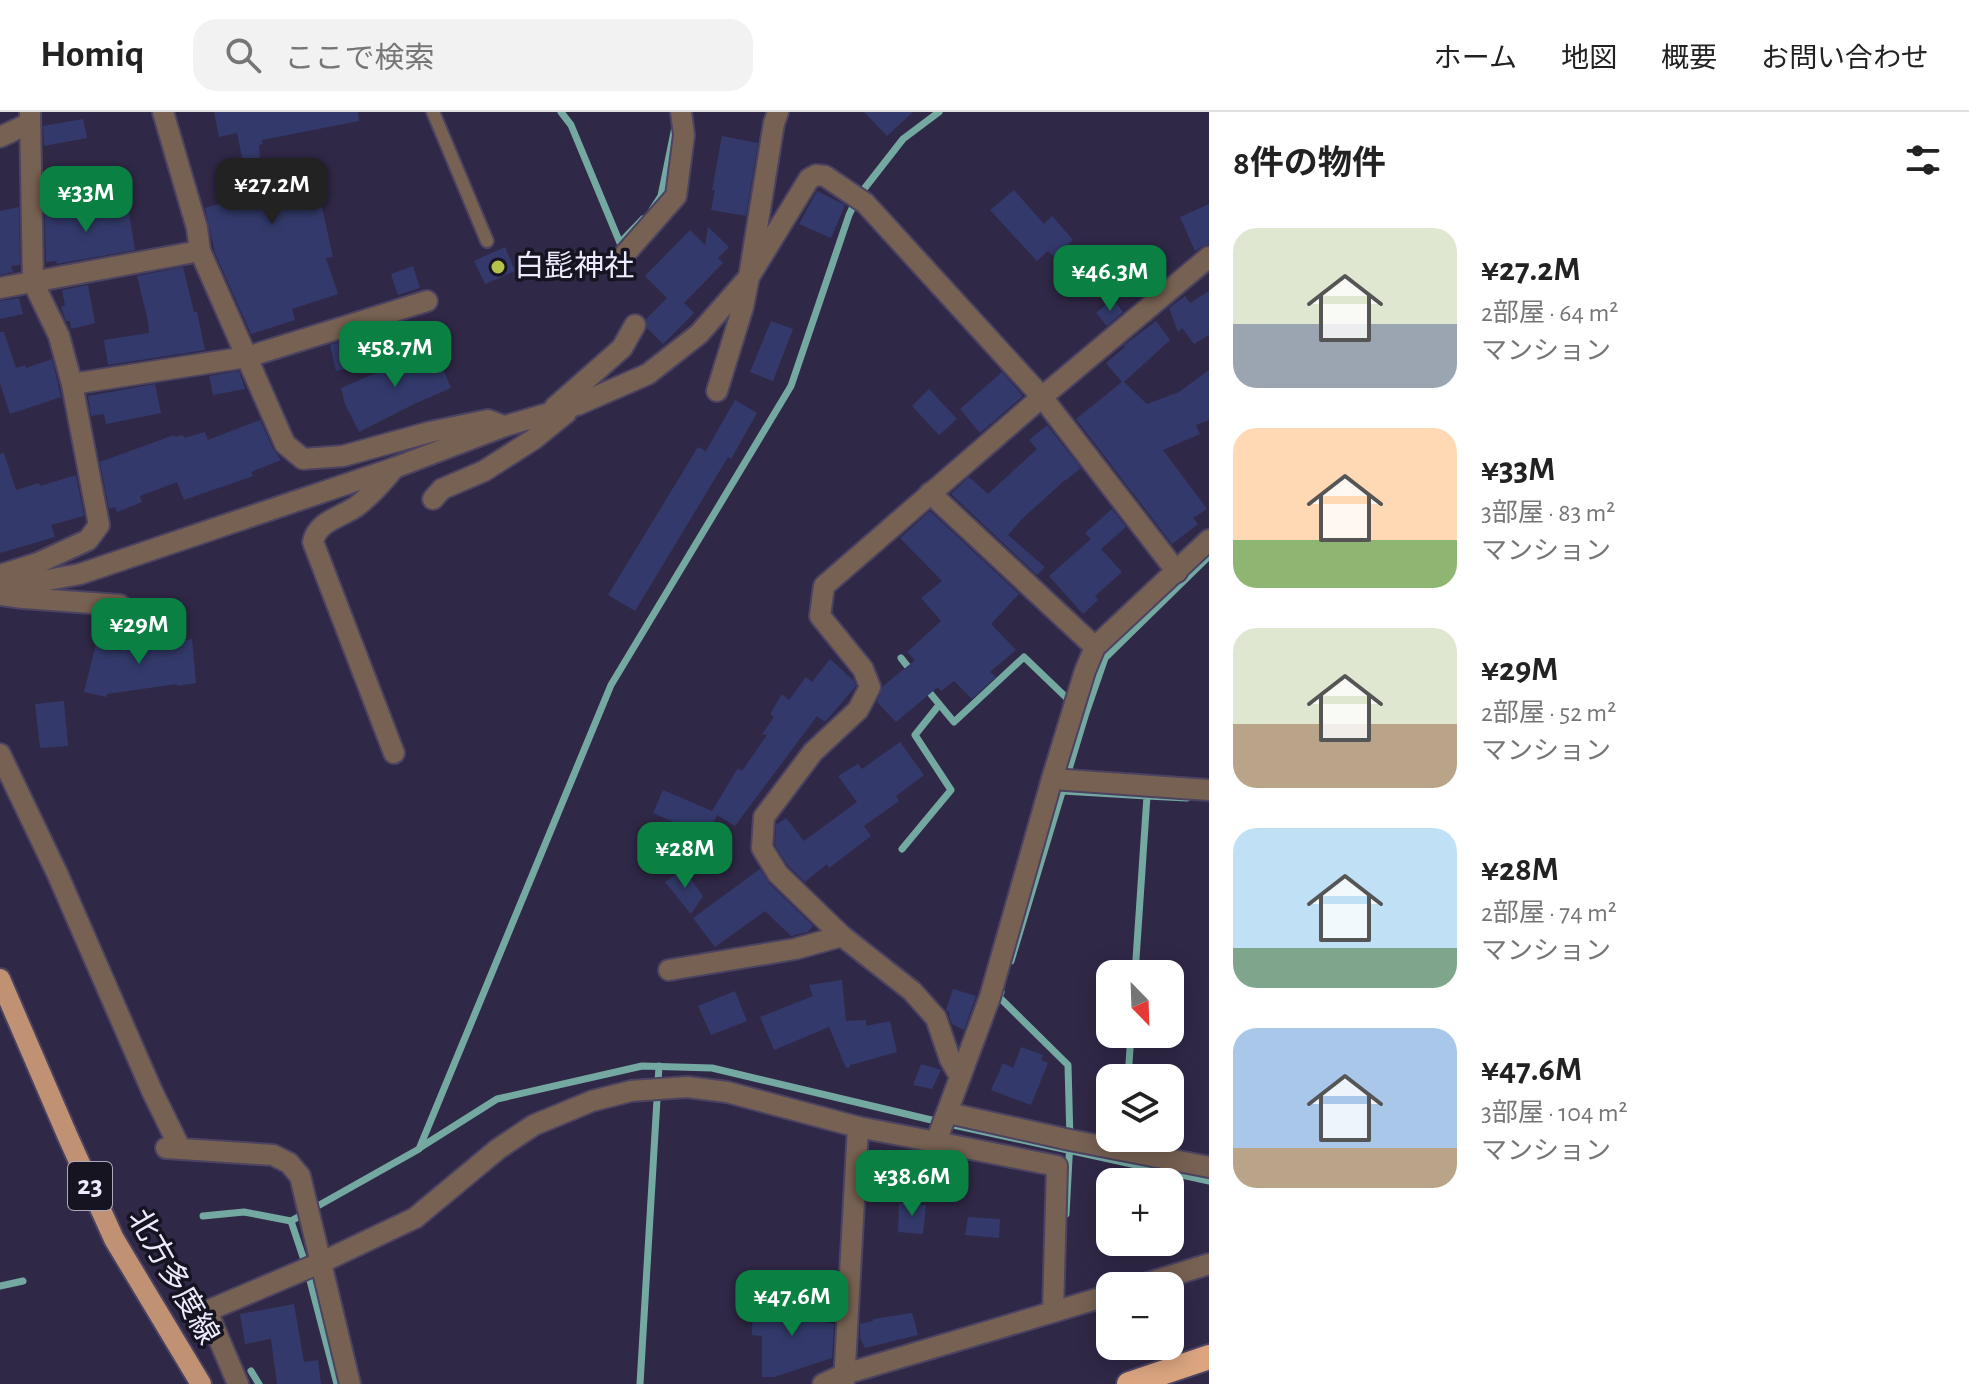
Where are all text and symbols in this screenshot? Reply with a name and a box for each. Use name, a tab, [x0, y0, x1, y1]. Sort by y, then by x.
search box	[193, 19, 753, 91]
icon: search	[221, 33, 265, 77]
text: Homiq	[40, 36, 145, 74]
text: ここで検索	[285, 44, 435, 74]
text: ホーム	[1434, 45, 1517, 73]
text: 地図	[1561, 45, 1617, 73]
text: 概要	[1661, 45, 1717, 73]
text: お問い合わせ	[1761, 45, 1929, 73]
icon: filters	[1901, 138, 1945, 182]
text: 8件の物件	[1233, 147, 1386, 181]
pin: ¥27.2M	[207, 158, 337, 226]
pin: ¥33M	[39, 166, 133, 234]
text: ¥27.2M	[234, 171, 310, 197]
text: ¥33M	[58, 179, 114, 205]
pin: ¥46.3M	[1045, 245, 1175, 313]
place label: 白髭神社	[514, 250, 634, 282]
text: ¥27.2M	[1481, 253, 1580, 287]
marker: 白髭神社	[489, 258, 507, 276]
text: ¥46.3M	[1071, 258, 1149, 284]
icon: home	[1297, 260, 1393, 356]
text: 2部屋 · 64 m²	[1481, 300, 1618, 326]
pin: ¥58.7M	[330, 321, 460, 389]
text: ¥58.7M	[357, 334, 433, 360]
text: マンション	[1481, 338, 1611, 364]
text: ¥33M	[1481, 453, 1555, 487]
icon: home	[1297, 460, 1393, 556]
text: 3部屋 · 83 m²	[1481, 500, 1615, 526]
text: マンション	[1481, 538, 1611, 564]
pin: ¥29M	[92, 598, 186, 666]
text: ¥29M	[109, 611, 169, 637]
text: ¥29M	[1481, 653, 1558, 687]
icon: home	[1297, 660, 1393, 756]
text: 2部屋 · 52 m²	[1481, 700, 1616, 726]
text: マンション	[1481, 738, 1611, 764]
pin: ¥28M	[638, 822, 732, 890]
text: ¥28M	[655, 835, 715, 861]
text: ¥28M	[1481, 853, 1559, 887]
icon: home	[1297, 860, 1393, 956]
text: 2部屋 · 74 m²	[1481, 900, 1617, 926]
text: マンション	[1481, 938, 1611, 964]
north arrow	[1096, 960, 1184, 1048]
map controls	[1096, 960, 1184, 1360]
text: ¥47.6M	[1481, 1053, 1582, 1087]
icon: home	[1297, 1060, 1393, 1156]
button: layers	[1096, 1064, 1184, 1152]
text: 3部屋 · 104 m²	[1481, 1100, 1628, 1126]
text: マンション	[1481, 1138, 1611, 1164]
pin: ¥38.6M	[847, 1150, 977, 1218]
road number: 23	[68, 1162, 112, 1210]
text: ¥38.6M	[874, 1163, 950, 1189]
button: +	[1096, 1168, 1184, 1256]
street label: 北方多度線	[123, 1204, 225, 1349]
pin: ¥47.6M	[727, 1270, 857, 1338]
button: −	[1096, 1272, 1184, 1360]
text: ¥47.6M	[753, 1283, 831, 1309]

